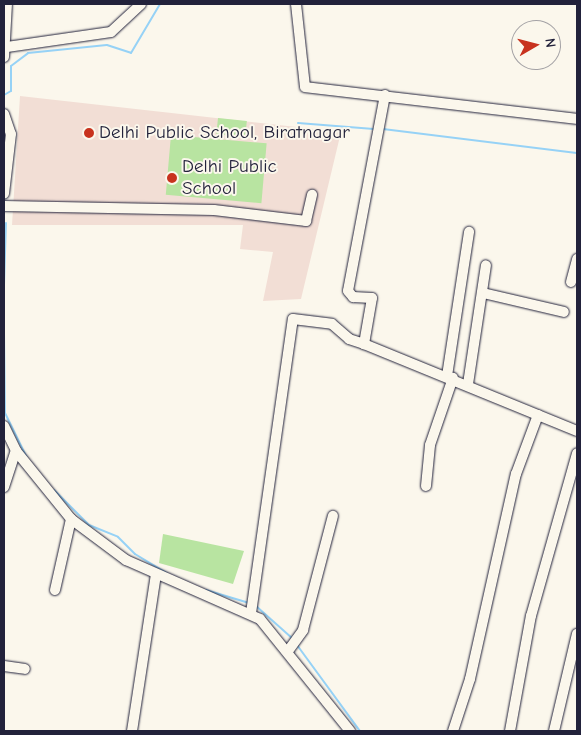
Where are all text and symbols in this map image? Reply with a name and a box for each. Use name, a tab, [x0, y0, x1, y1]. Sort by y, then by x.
north arrow	[511, 20, 561, 70]
text: N	[541, 37, 559, 49]
place label: Delhi Public School, Biratnagar	[99, 122, 350, 144]
marker: Delhi Public School, Biratnagar	[83, 127, 95, 139]
place label: Delhi Public School	[182, 156, 277, 200]
marker: Delhi Public School	[166, 172, 178, 184]

